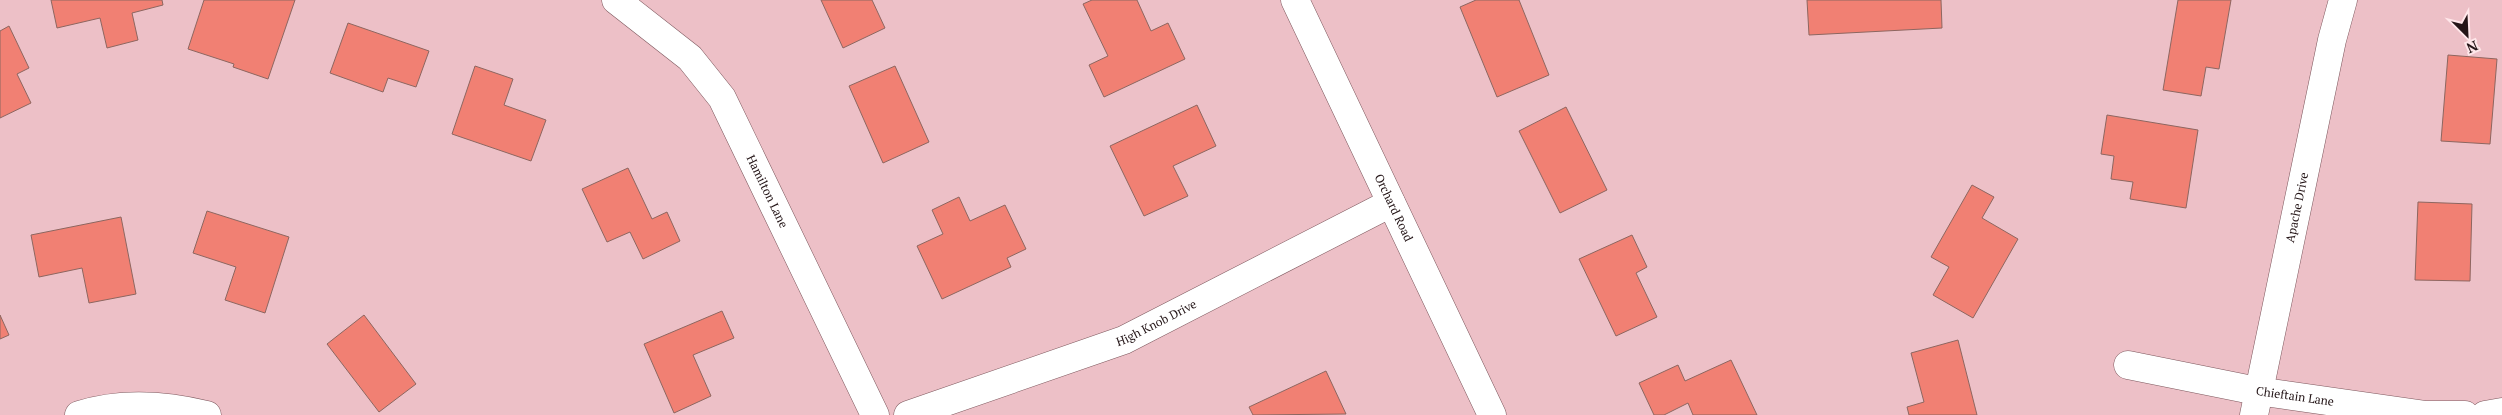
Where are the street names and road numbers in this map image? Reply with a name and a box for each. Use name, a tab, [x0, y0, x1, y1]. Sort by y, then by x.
street label: Hamilton Lane	[744, 152, 792, 230]
street label: Orchard Road	[1372, 171, 1417, 244]
street label: Apache Drive	[2282, 171, 2311, 244]
street label: High Knob Drive	[1114, 296, 1199, 349]
street label: Chieftain Lane	[2255, 383, 2335, 409]

